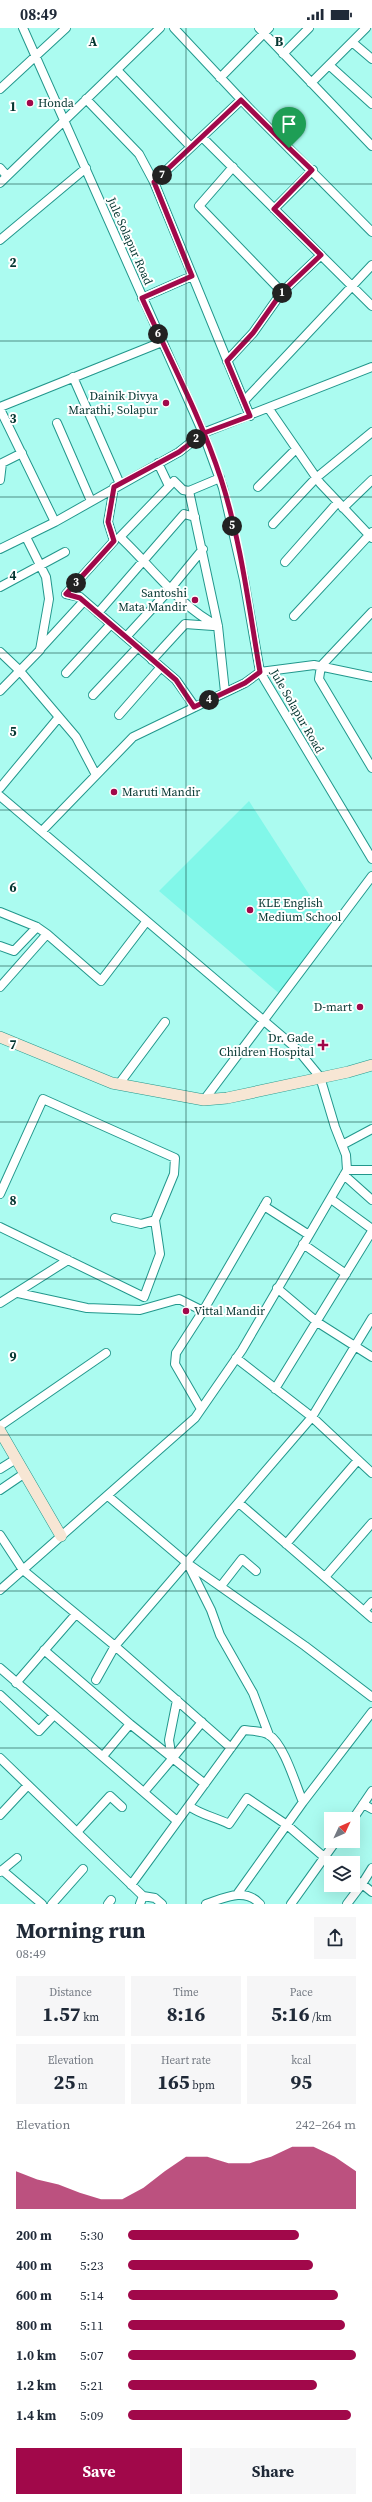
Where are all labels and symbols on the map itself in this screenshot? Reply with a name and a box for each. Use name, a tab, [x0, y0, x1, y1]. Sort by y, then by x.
text: A	[89, 33, 98, 50]
text: B	[275, 33, 284, 50]
place label: Honda	[38, 95, 75, 111]
text: 1	[9, 98, 17, 115]
marker: Honda	[25, 98, 35, 108]
pin	[272, 107, 306, 148]
pin: 7	[152, 165, 172, 185]
street label: Jule Solapur Road	[103, 194, 157, 288]
text: 2	[9, 254, 17, 271]
pin: 1	[272, 283, 292, 303]
pin: 6	[148, 324, 168, 344]
place label: Dainik Divya Marathi, Solapur	[68, 388, 159, 418]
marker: Dainik Divya Marathi, Solapur	[161, 398, 171, 408]
text: 3	[9, 410, 17, 427]
pin: 2	[186, 429, 206, 449]
pin: 5	[222, 516, 242, 536]
text: 4	[9, 567, 17, 584]
pin: 3	[66, 573, 86, 593]
place label: Santoshi Mata Mandir	[118, 585, 187, 615]
marker: Santoshi Mata Mandir	[190, 595, 200, 605]
street label: Jule Solapur Road	[266, 665, 328, 756]
pin: 4	[199, 690, 219, 710]
text: 5	[9, 723, 17, 740]
place label: Maruti Mandir	[122, 784, 200, 800]
marker: Maruti Mandir	[109, 787, 119, 797]
text: 6	[9, 879, 17, 896]
place label: KLE English Medium School	[258, 895, 342, 925]
marker: KLE English Medium School	[245, 905, 255, 915]
place label: D-mart	[314, 999, 352, 1015]
marker: D-mart	[355, 1002, 365, 1012]
place label: Dr. Gade Children Hospital	[219, 1030, 314, 1060]
text: 7	[9, 1036, 17, 1053]
marker: Dr. Gade Children Hospital	[317, 1039, 329, 1051]
text: 8	[9, 1192, 17, 1209]
place label: Vittal Mandir	[194, 1303, 265, 1319]
marker: Vittal Mandir	[181, 1306, 191, 1316]
text: 9	[9, 1348, 17, 1365]
north arrow	[324, 1812, 360, 1848]

